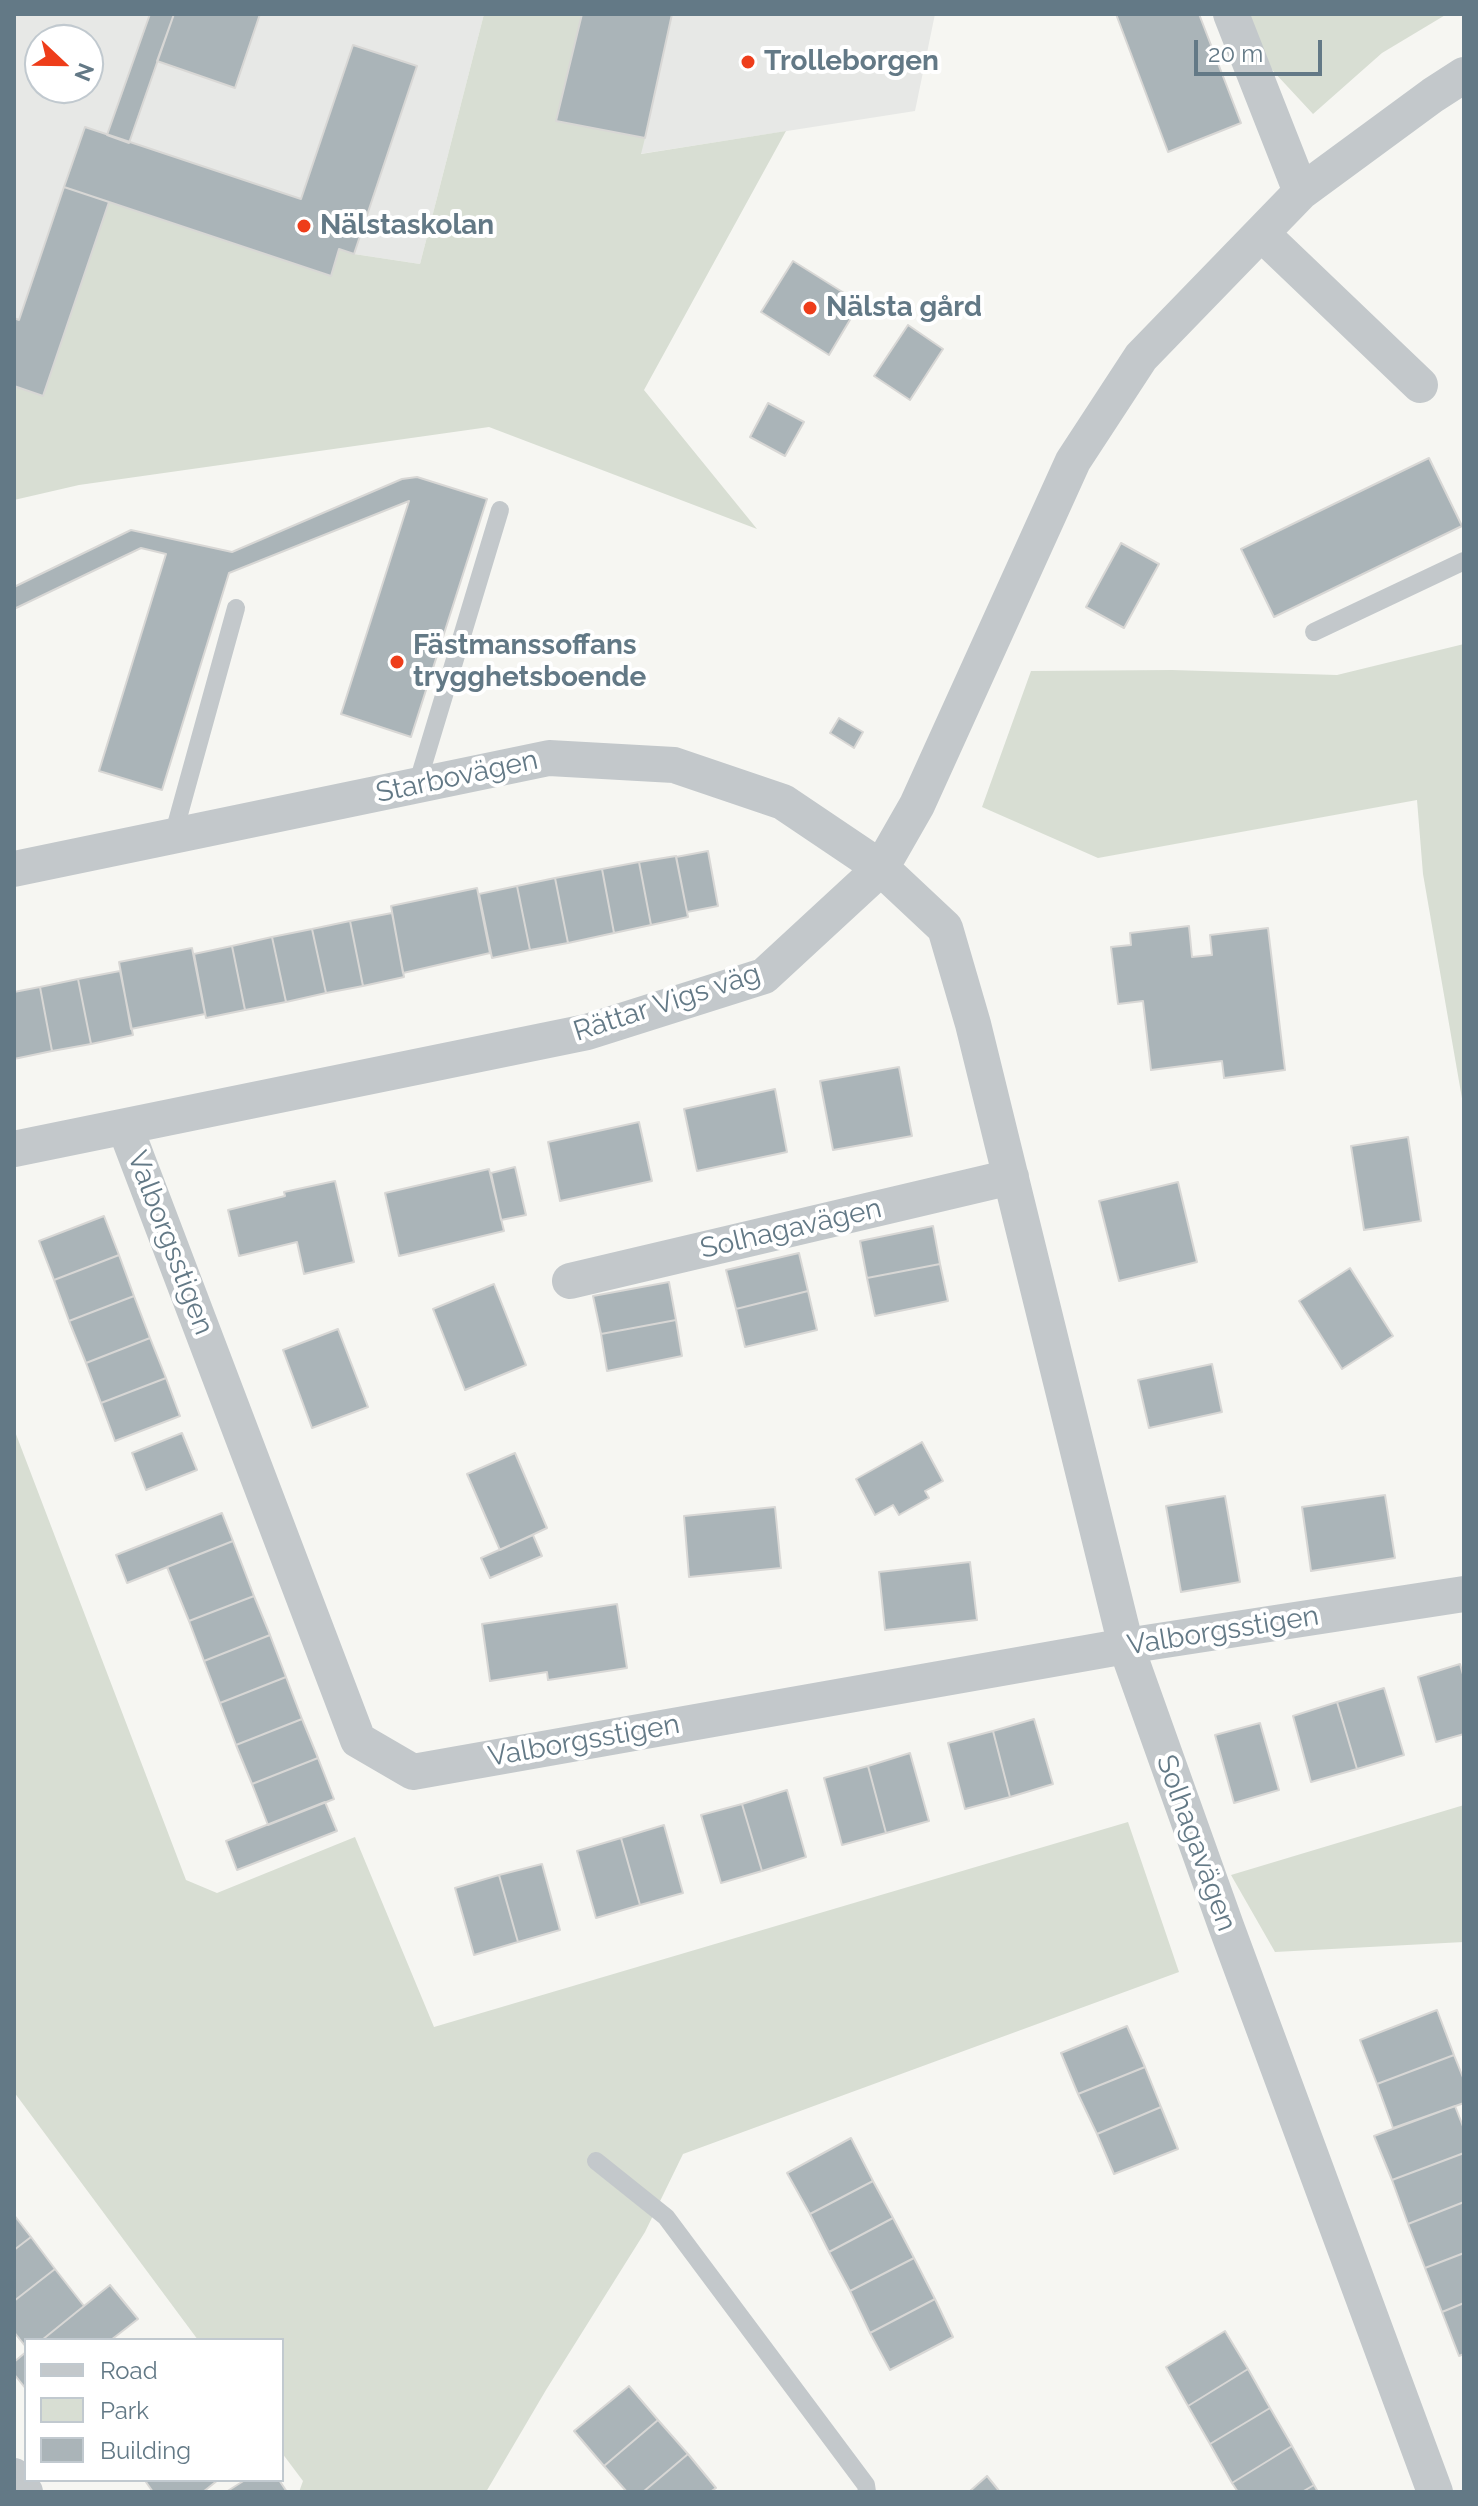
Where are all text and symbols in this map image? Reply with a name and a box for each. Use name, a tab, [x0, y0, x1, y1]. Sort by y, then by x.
north arrow	[24, 24, 104, 104]
scale bar	[1198, 24, 1326, 74]
text: 20 m	[1208, 39, 1263, 68]
place label: Trolleborgen	[764, 45, 939, 79]
marker: Trolleborgen	[739, 53, 757, 71]
text: N	[69, 60, 100, 85]
place label: Nälstaskolan	[320, 209, 494, 243]
marker: Nälstaskolan	[295, 217, 313, 235]
place label: Nälsta gård	[826, 291, 982, 325]
marker: Nälsta gård	[801, 299, 819, 317]
place label: Fästmanssoffans trygghetsboende	[413, 629, 646, 695]
marker: Fästmanssoffans trygghetsboende	[388, 653, 406, 671]
street label: Starbovägen	[373, 743, 541, 811]
street label: Rättar Vigs väg	[569, 957, 765, 1049]
street label: Valborgsstigen	[120, 1147, 220, 1339]
street label: Solhagavägen	[697, 1192, 885, 1266]
street label: Valborgsstigen	[1125, 1599, 1321, 1663]
street label: Valborgsstigen	[486, 1708, 682, 1774]
street label: Solhagavägen	[1149, 1750, 1243, 1936]
legend	[24, 2338, 284, 2482]
text: Road	[100, 2356, 158, 2385]
text: Park	[100, 2396, 149, 2425]
text: Building	[100, 2436, 191, 2465]

